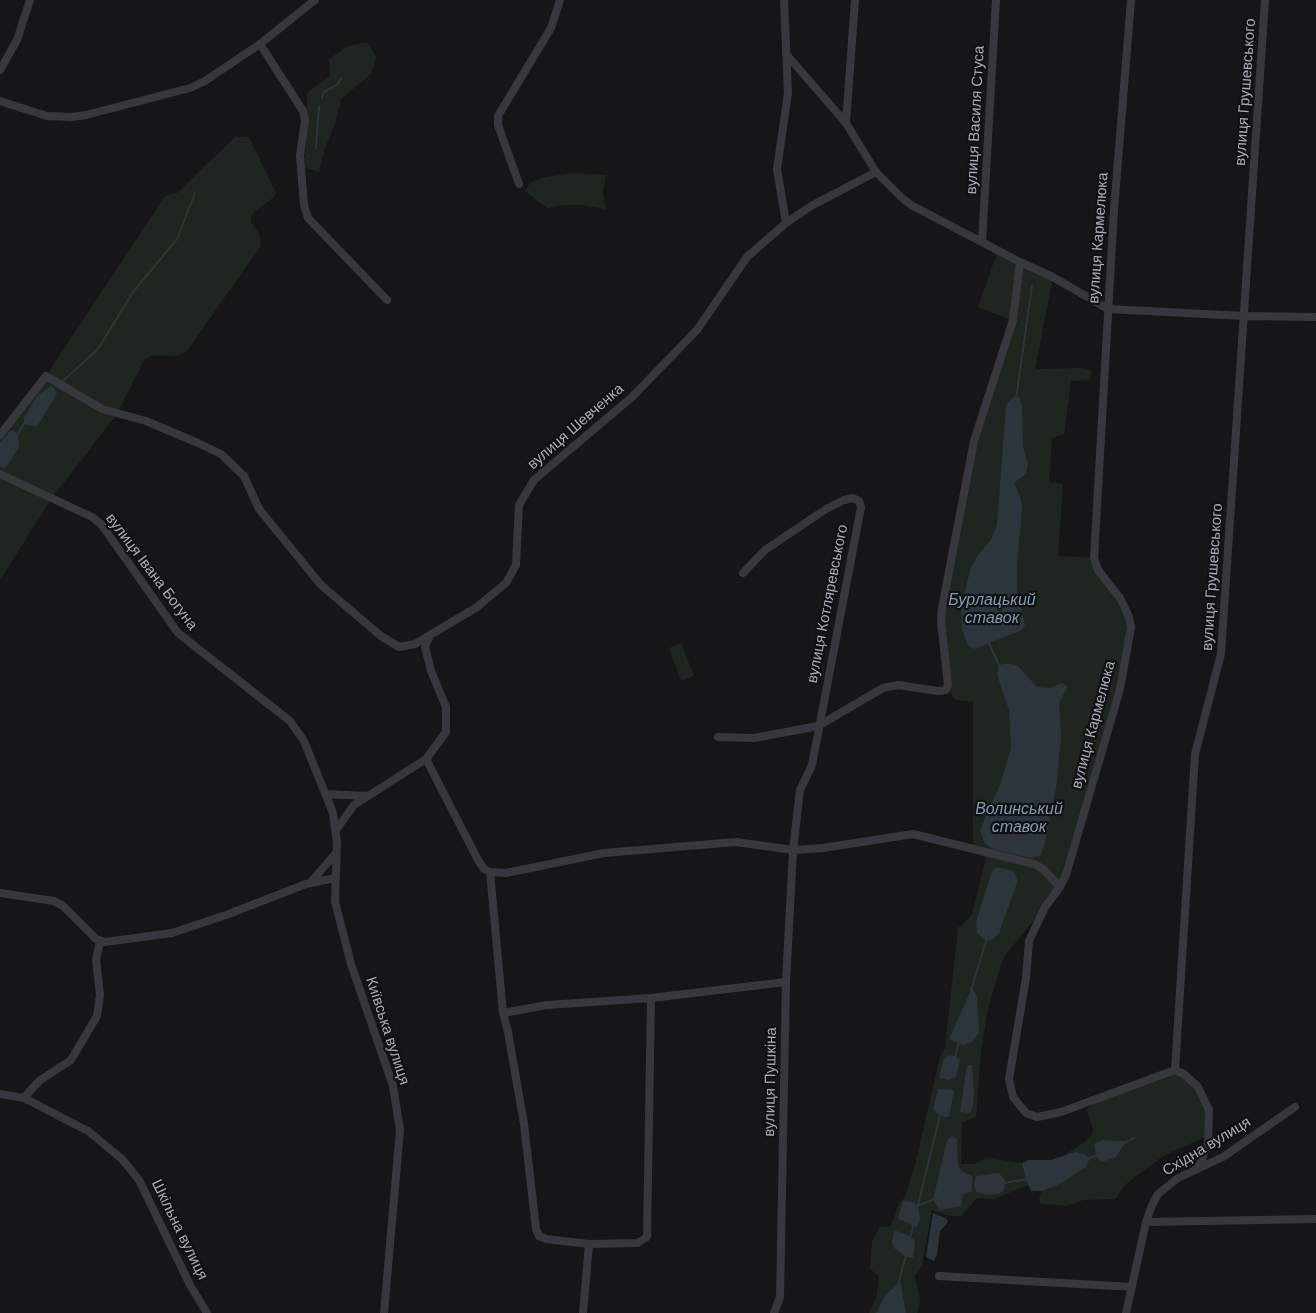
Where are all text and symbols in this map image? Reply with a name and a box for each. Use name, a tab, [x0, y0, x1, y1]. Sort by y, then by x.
street label: вулиця Грушевського	[1232, 18, 1260, 166]
street label: вулиця Василя Стуса	[963, 45, 989, 195]
street label: вулиця Кармелюка	[1085, 172, 1113, 304]
street label: вулиця Шевченка	[524, 380, 628, 474]
street label: вулиця Грушевського	[1199, 503, 1227, 651]
street label: вулиця Івана Богуна	[101, 510, 201, 634]
street label: вулиця Котляревського	[804, 523, 852, 685]
water label: Бурлацький ставок	[948, 591, 1036, 629]
street label: вулиця Кармелюка	[1068, 659, 1120, 791]
water label: Волинський ставок	[975, 800, 1063, 838]
street label: Київська вулиця	[361, 975, 413, 1087]
street label: вулиця Пушкіна	[761, 1027, 781, 1137]
street label: Східна вулиця	[1160, 1114, 1254, 1180]
street label: Шкільна вулиця	[147, 1177, 211, 1283]

